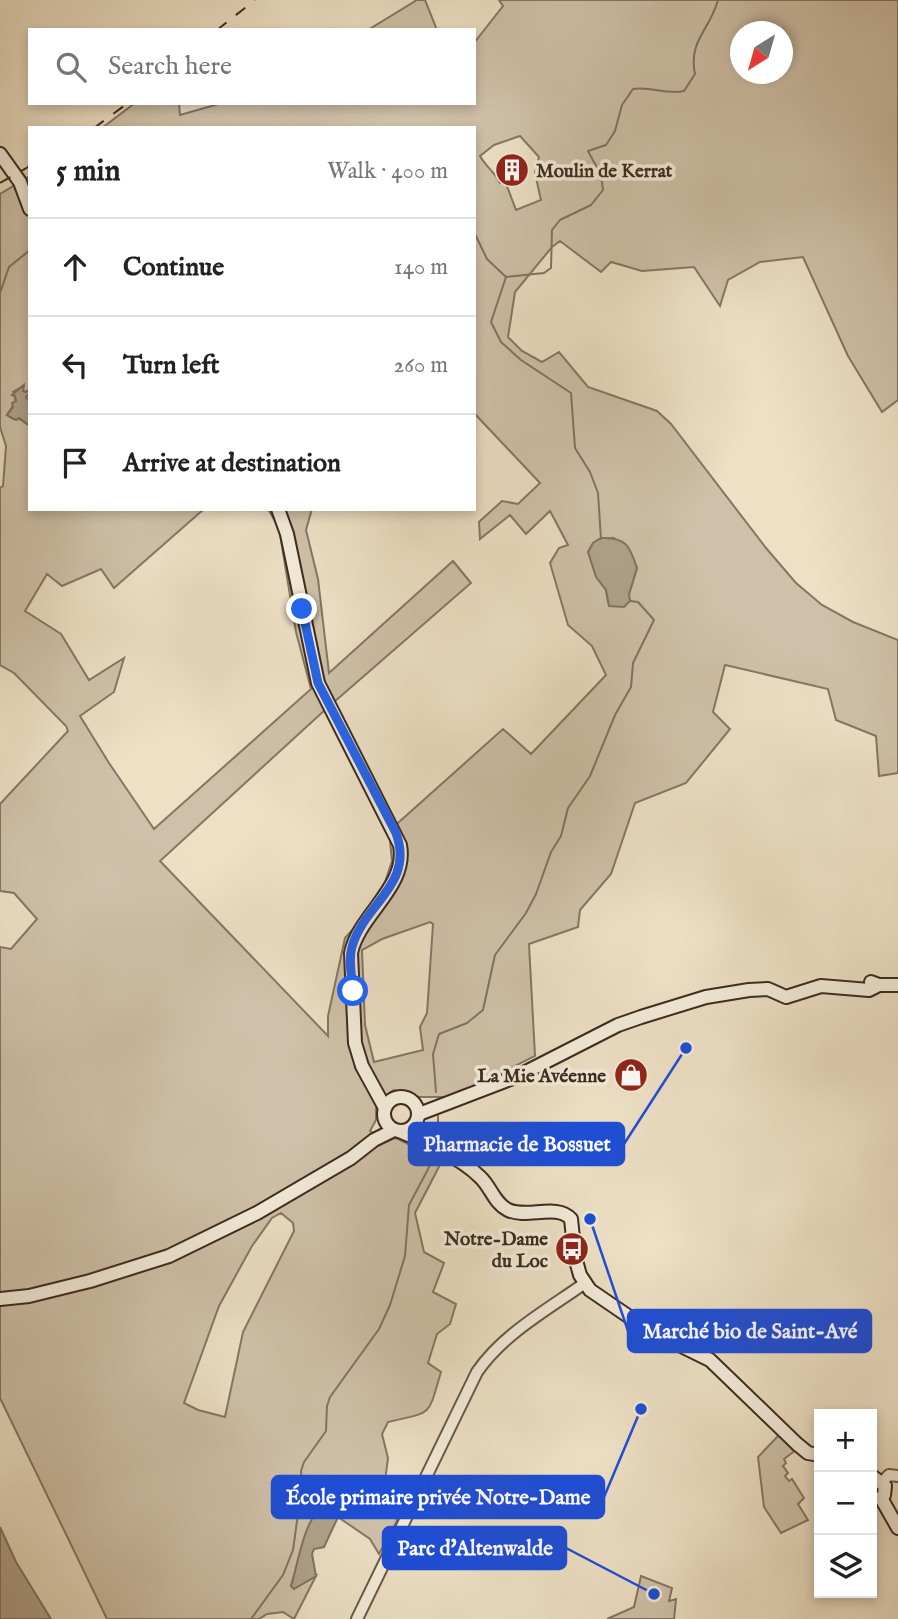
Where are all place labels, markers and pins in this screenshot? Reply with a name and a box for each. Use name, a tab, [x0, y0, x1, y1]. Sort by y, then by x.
building icon: Moulin de Kerrat	[493, 151, 531, 189]
place label: Moulin de Kerrat	[536, 160, 673, 184]
shop icon: La Mie Avéenne	[612, 1056, 650, 1094]
place label: La Mie Avéenne	[477, 1065, 606, 1089]
callout: Pharmacie de Bossuet	[409, 1123, 624, 1165]
place label: Notre-Dame du Loc	[443, 1228, 548, 1274]
bus stop icon: Notre-Dame du Loc	[553, 1230, 591, 1268]
callout: Marché bio de Saint-Avé	[628, 1310, 871, 1352]
callout: École primaire privée Notre-Dame	[272, 1476, 604, 1518]
callout: Parc d'Altenwalde	[383, 1527, 566, 1569]

